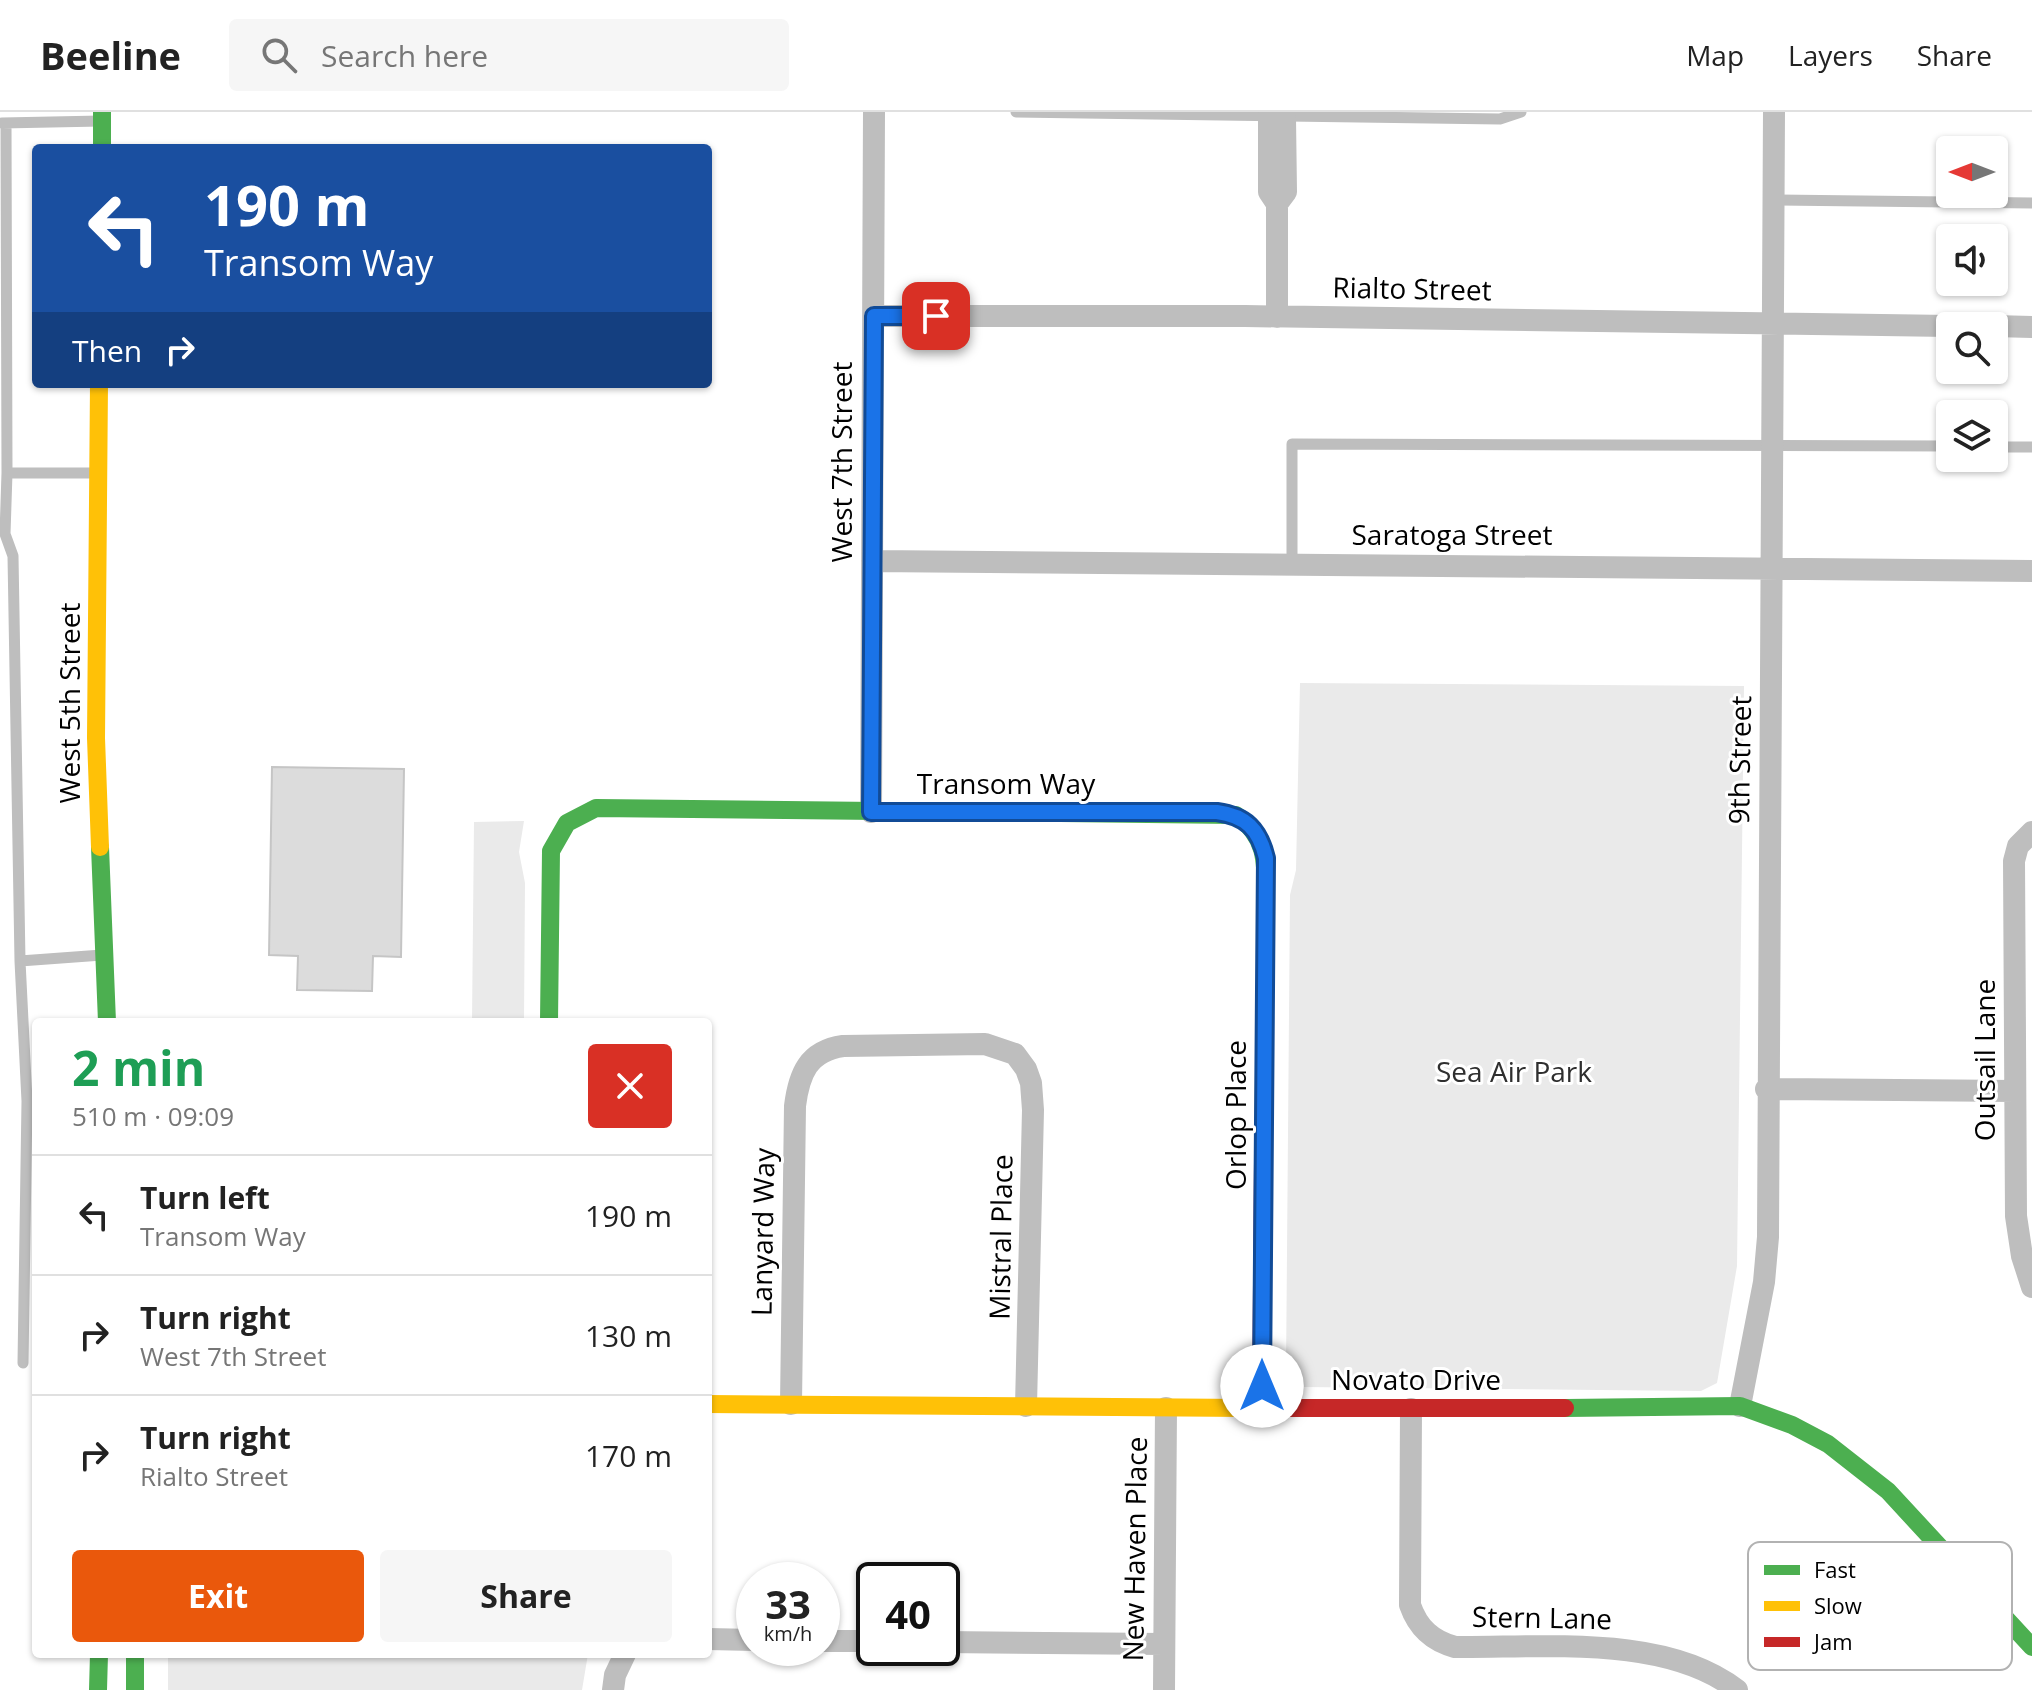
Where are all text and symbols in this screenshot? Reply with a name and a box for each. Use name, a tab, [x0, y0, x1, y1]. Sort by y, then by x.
search box	[229, 19, 789, 91]
text: Beeline	[40, 29, 181, 81]
icon: search	[257, 33, 301, 77]
text: Search here	[321, 35, 488, 76]
text: Map	[1686, 36, 1744, 74]
text: Layers	[1788, 36, 1873, 74]
text: Share	[1917, 36, 1992, 74]
north arrow	[1936, 136, 2008, 208]
map controls	[1936, 136, 2008, 472]
text: 190 m	[204, 166, 370, 242]
icon: left	[72, 176, 176, 280]
button: sound	[1936, 224, 2008, 296]
text: Transom Way	[204, 238, 433, 287]
street label: Rialto Street	[1332, 268, 1492, 308]
pin	[902, 282, 970, 350]
icon: arrive	[914, 294, 958, 338]
button: search	[1936, 312, 2008, 384]
icon: right	[158, 328, 202, 372]
text: Then	[72, 330, 142, 371]
street label: West 7th Street	[822, 362, 860, 562]
button: layers	[1936, 400, 2008, 472]
street label: Saratoga Street	[1352, 515, 1553, 553]
street label: West 5th Street	[50, 603, 88, 803]
street label: 9th Street	[1719, 695, 1759, 825]
street label: Transom Way	[917, 764, 1096, 802]
street label: Outsail Lane	[1965, 979, 2003, 1141]
text: 2 min	[72, 1035, 205, 1100]
street label: Orlop Place	[1216, 1040, 1254, 1190]
button: close	[588, 1044, 672, 1128]
park label: Sea Air Park	[1436, 1052, 1592, 1090]
text: 510 m · 09:09	[72, 1098, 234, 1134]
street label: Lanyard Way	[742, 1147, 782, 1316]
street label: Mistral Place	[980, 1154, 1020, 1320]
text: Turn left	[140, 1177, 270, 1218]
icon: left	[72, 1193, 116, 1237]
text: 190 m	[585, 1195, 672, 1236]
text: Transom Way	[140, 1218, 306, 1254]
text: Turn right	[140, 1297, 291, 1338]
icon: right	[72, 1313, 116, 1357]
text: 130 m	[585, 1315, 672, 1356]
text: West 7th Street	[140, 1338, 326, 1374]
position arrow	[1220, 1344, 1304, 1428]
street label: Novato Drive	[1331, 1360, 1501, 1398]
text: Turn right	[140, 1417, 291, 1458]
icon: right	[72, 1433, 116, 1477]
text: 170 m	[585, 1435, 672, 1476]
street label: New Haven Place	[1113, 1436, 1155, 1662]
text: Rialto Street	[140, 1458, 288, 1494]
legend	[1748, 1542, 2012, 1670]
button: Exit	[72, 1550, 364, 1642]
button: Share	[380, 1550, 672, 1642]
text: Fast	[1814, 1554, 1856, 1584]
speed limit sign: 40	[856, 1562, 960, 1666]
text: 33	[765, 1576, 811, 1631]
text: Slow	[1814, 1590, 1862, 1620]
street label: Stern Lane	[1472, 1597, 1612, 1637]
text: km/h	[764, 1620, 812, 1647]
text: Jam	[1812, 1626, 1853, 1656]

